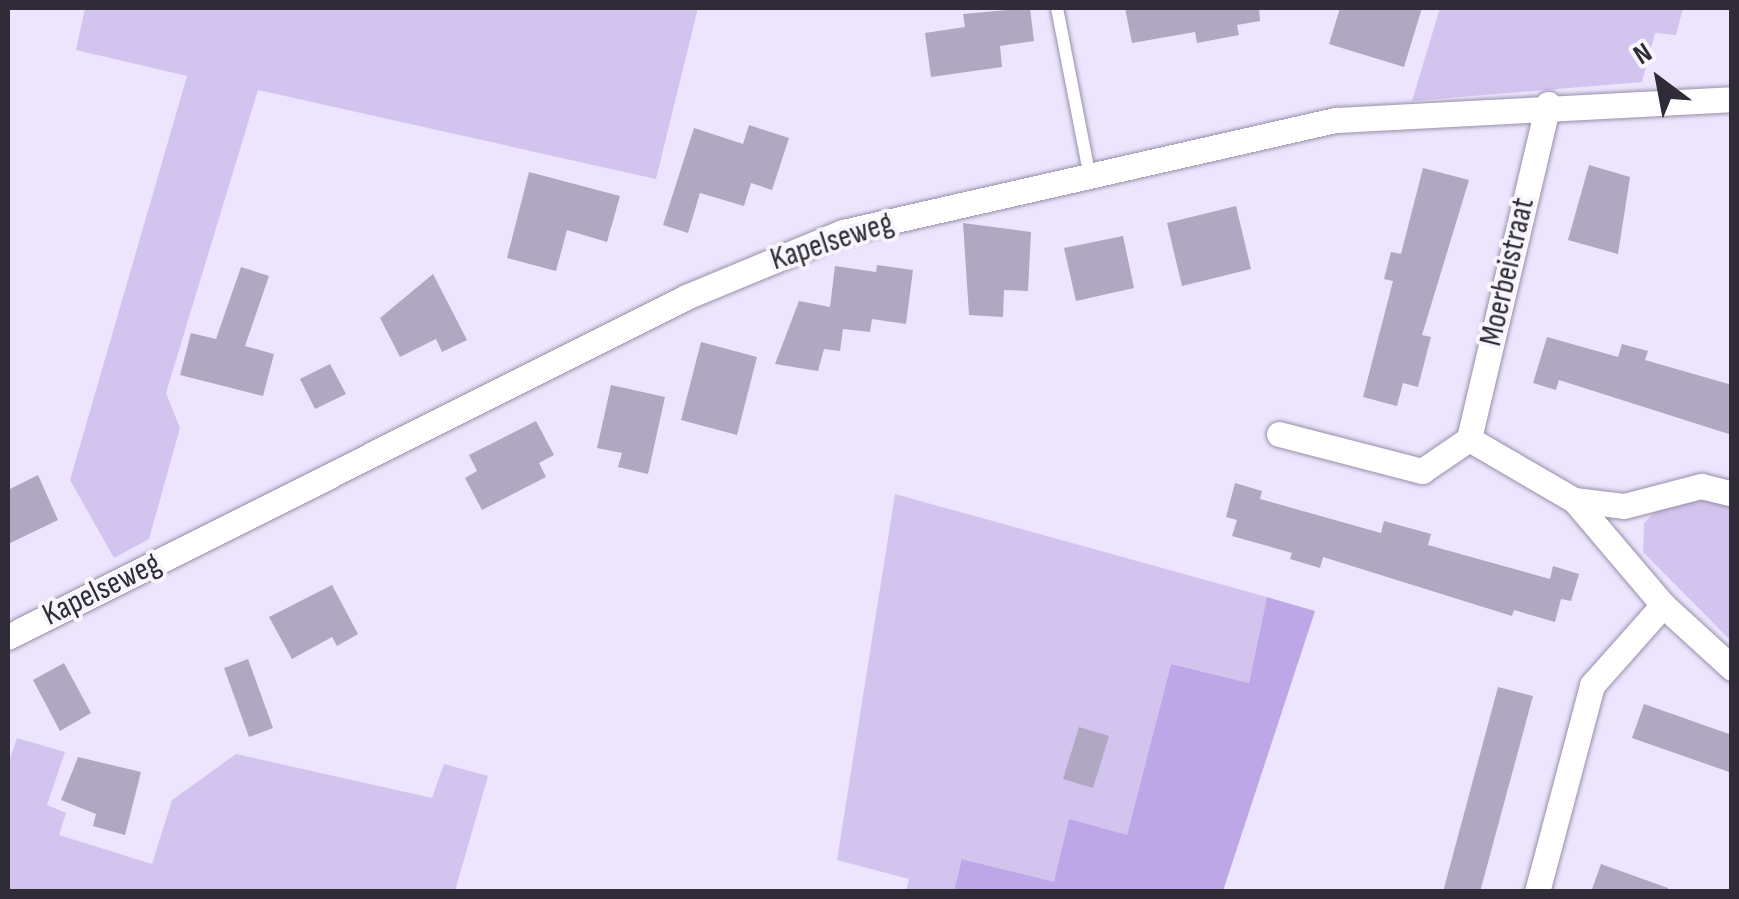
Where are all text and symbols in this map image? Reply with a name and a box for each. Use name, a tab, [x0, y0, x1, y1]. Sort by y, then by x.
north arrow	[1609, 30, 1709, 130]
text: N	[1628, 36, 1658, 72]
street label: Moerbeistraat	[1472, 194, 1544, 350]
street label: Kapelseweg	[766, 204, 898, 280]
street label: Kapelseweg	[37, 545, 167, 635]

